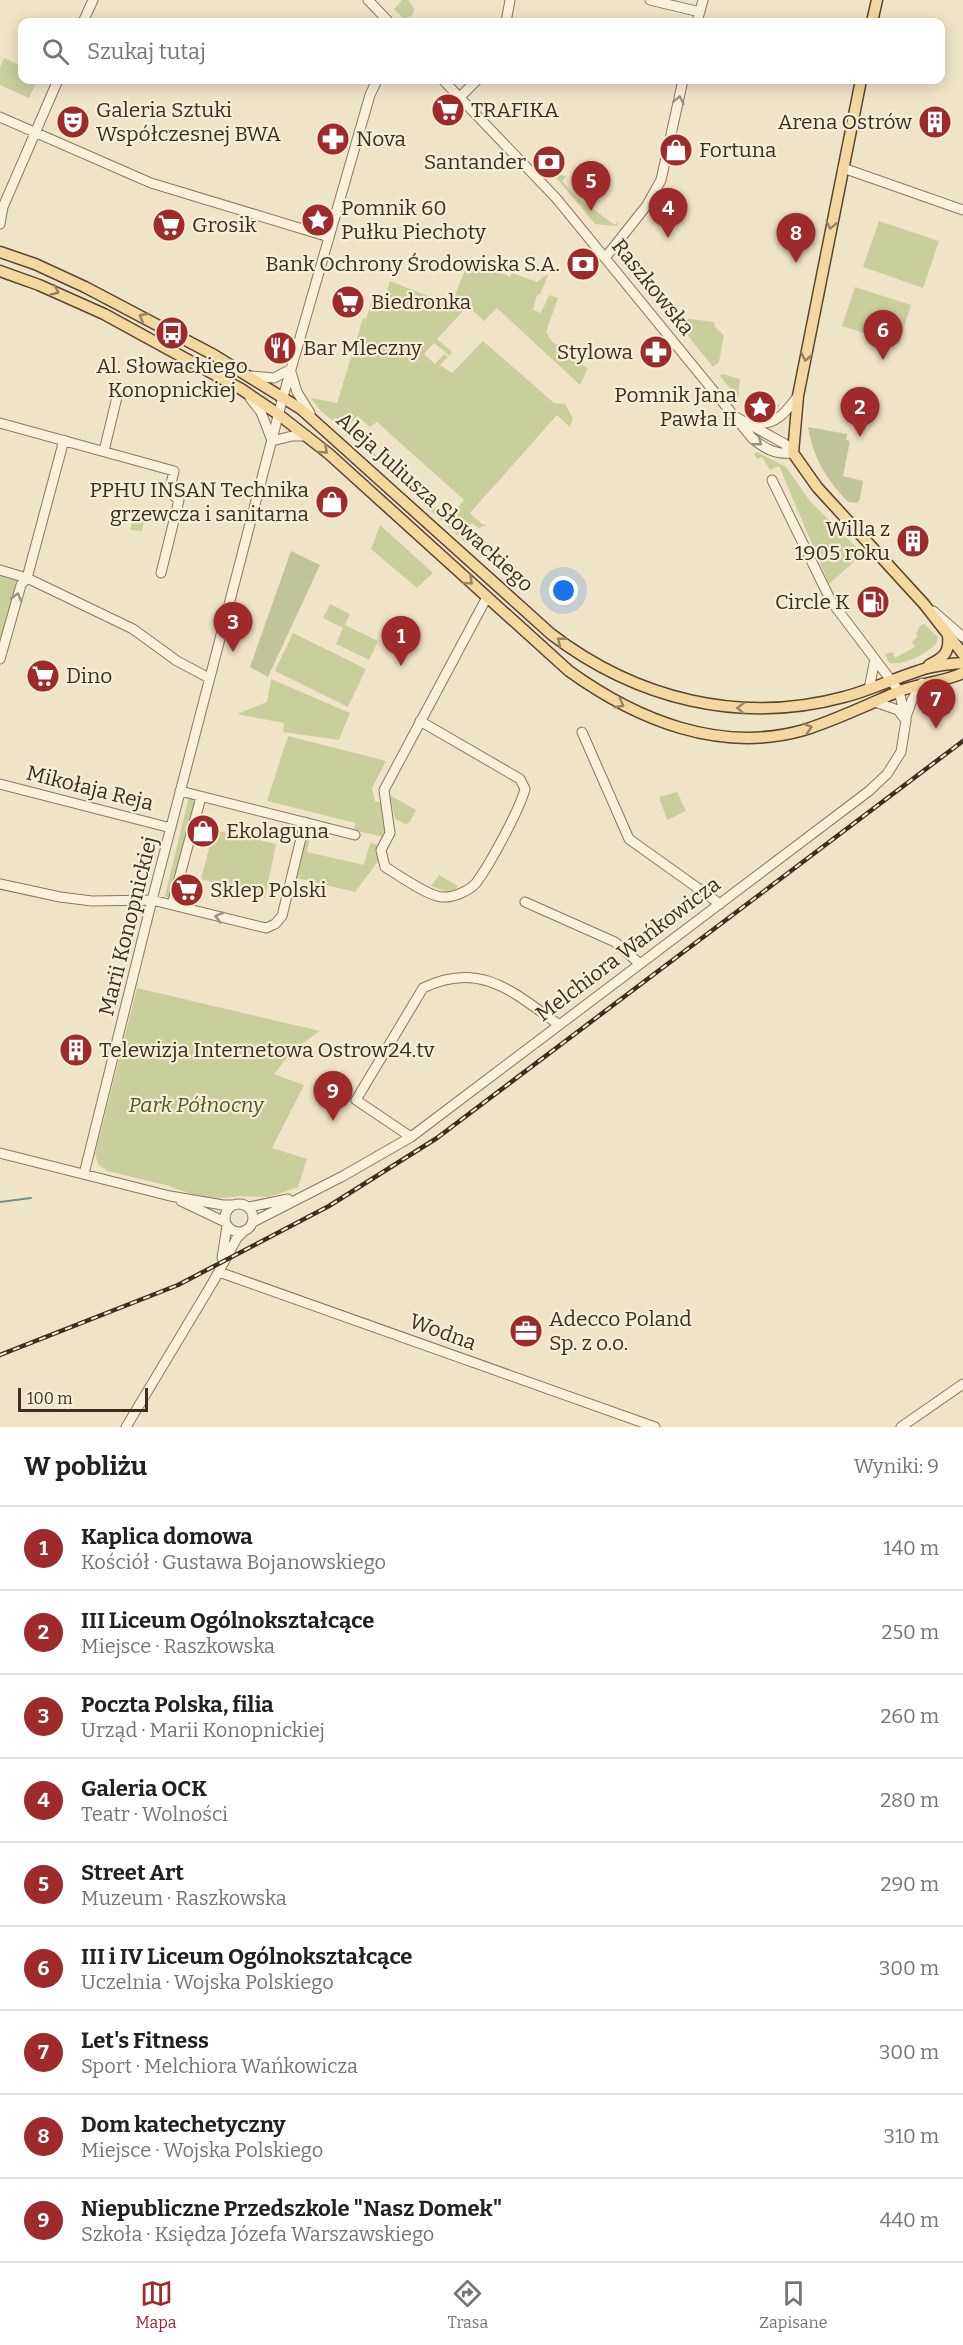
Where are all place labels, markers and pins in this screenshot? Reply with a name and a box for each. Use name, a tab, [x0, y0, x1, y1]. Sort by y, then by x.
supermarket icon: TRAFIKA	[430, 92, 466, 128]
place label: Galeria Sztuki Współczesnej BWA	[96, 97, 281, 147]
place label: TRAFIKA	[471, 97, 559, 123]
theatre icon: Galeria Sztuki Współczesnej BWA	[55, 104, 91, 140]
building icon: Arena Ostrów	[917, 104, 953, 140]
place label: Arena Ostrów	[778, 109, 912, 135]
pharmacy icon: Nova	[315, 121, 351, 157]
place label: Nova	[356, 126, 407, 152]
shop icon: Fortuna	[658, 132, 694, 168]
place label: Fortuna	[699, 137, 777, 163]
bank icon: Santander	[531, 144, 567, 180]
place label: Santander	[424, 149, 526, 175]
pin: 5	[572, 162, 610, 211]
pin: 4	[648, 188, 688, 238]
place label: Pomnik 60 Pułku Piechoty	[341, 195, 487, 245]
place icon: Pomnik 60 Pułku Piechoty	[300, 202, 336, 238]
supermarket icon: Grosik	[151, 207, 187, 243]
place label: Grosik	[192, 212, 257, 238]
pin: 8	[776, 214, 816, 263]
bank icon: Bank Ochrony Środowiska S.A.	[565, 246, 601, 282]
place label: Bank Ochrony Środowiska S.A.	[265, 251, 560, 277]
supermarket icon: Biedronka	[330, 284, 366, 320]
place label: Biedronka	[371, 289, 472, 315]
pin: 6	[864, 310, 902, 360]
bus stop icon: Al. Słowackiego Konopnickiej	[154, 315, 190, 351]
restaurant icon: Bar Mleczny	[262, 330, 298, 366]
pharmacy icon: Stylowa	[638, 334, 674, 370]
place label: Bar Mleczny	[303, 335, 423, 361]
place label: Stylowa	[557, 339, 634, 365]
place label: Al. Słowackiego Konopnickiej	[96, 353, 248, 403]
place label: Pomnik Jana Pawła II	[614, 382, 738, 432]
pin: 2	[840, 388, 880, 437]
place icon: Pomnik Jana Pawła II	[742, 389, 778, 425]
place label: PPHU INSAN Technika grzewcza i sanitarna	[89, 477, 310, 527]
shop icon: PPHU INSAN Technika grzewcza i sanitarna	[314, 484, 350, 520]
place label: Willa z 1905 roku	[795, 516, 890, 566]
building icon: Willa z 1905 roku	[895, 523, 931, 559]
fuel station icon: Circle K	[855, 584, 891, 620]
place label: Circle K	[775, 589, 850, 615]
pin: 3	[214, 602, 252, 652]
pin: 1	[382, 616, 420, 666]
supermarket icon: Dino	[25, 658, 61, 694]
place label: Dino	[66, 663, 112, 689]
pin: 7	[916, 680, 956, 729]
shop icon: Ekolaguna	[185, 813, 221, 849]
place label: Ekolaguna	[226, 818, 330, 844]
supermarket icon: Sklep Polski	[169, 872, 205, 908]
place label: Sklep Polski	[210, 877, 327, 903]
building icon: Telewizja Internetowa Ostrow24.tv	[58, 1032, 94, 1068]
place label: Telewizja Internetowa Ostrow24.tv	[99, 1037, 436, 1063]
pin: 9	[314, 1072, 352, 1121]
place label: Adecco Poland Sp. z o.o.	[549, 1306, 692, 1356]
office icon: Adecco Poland Sp. z o.o.	[508, 1313, 544, 1349]

